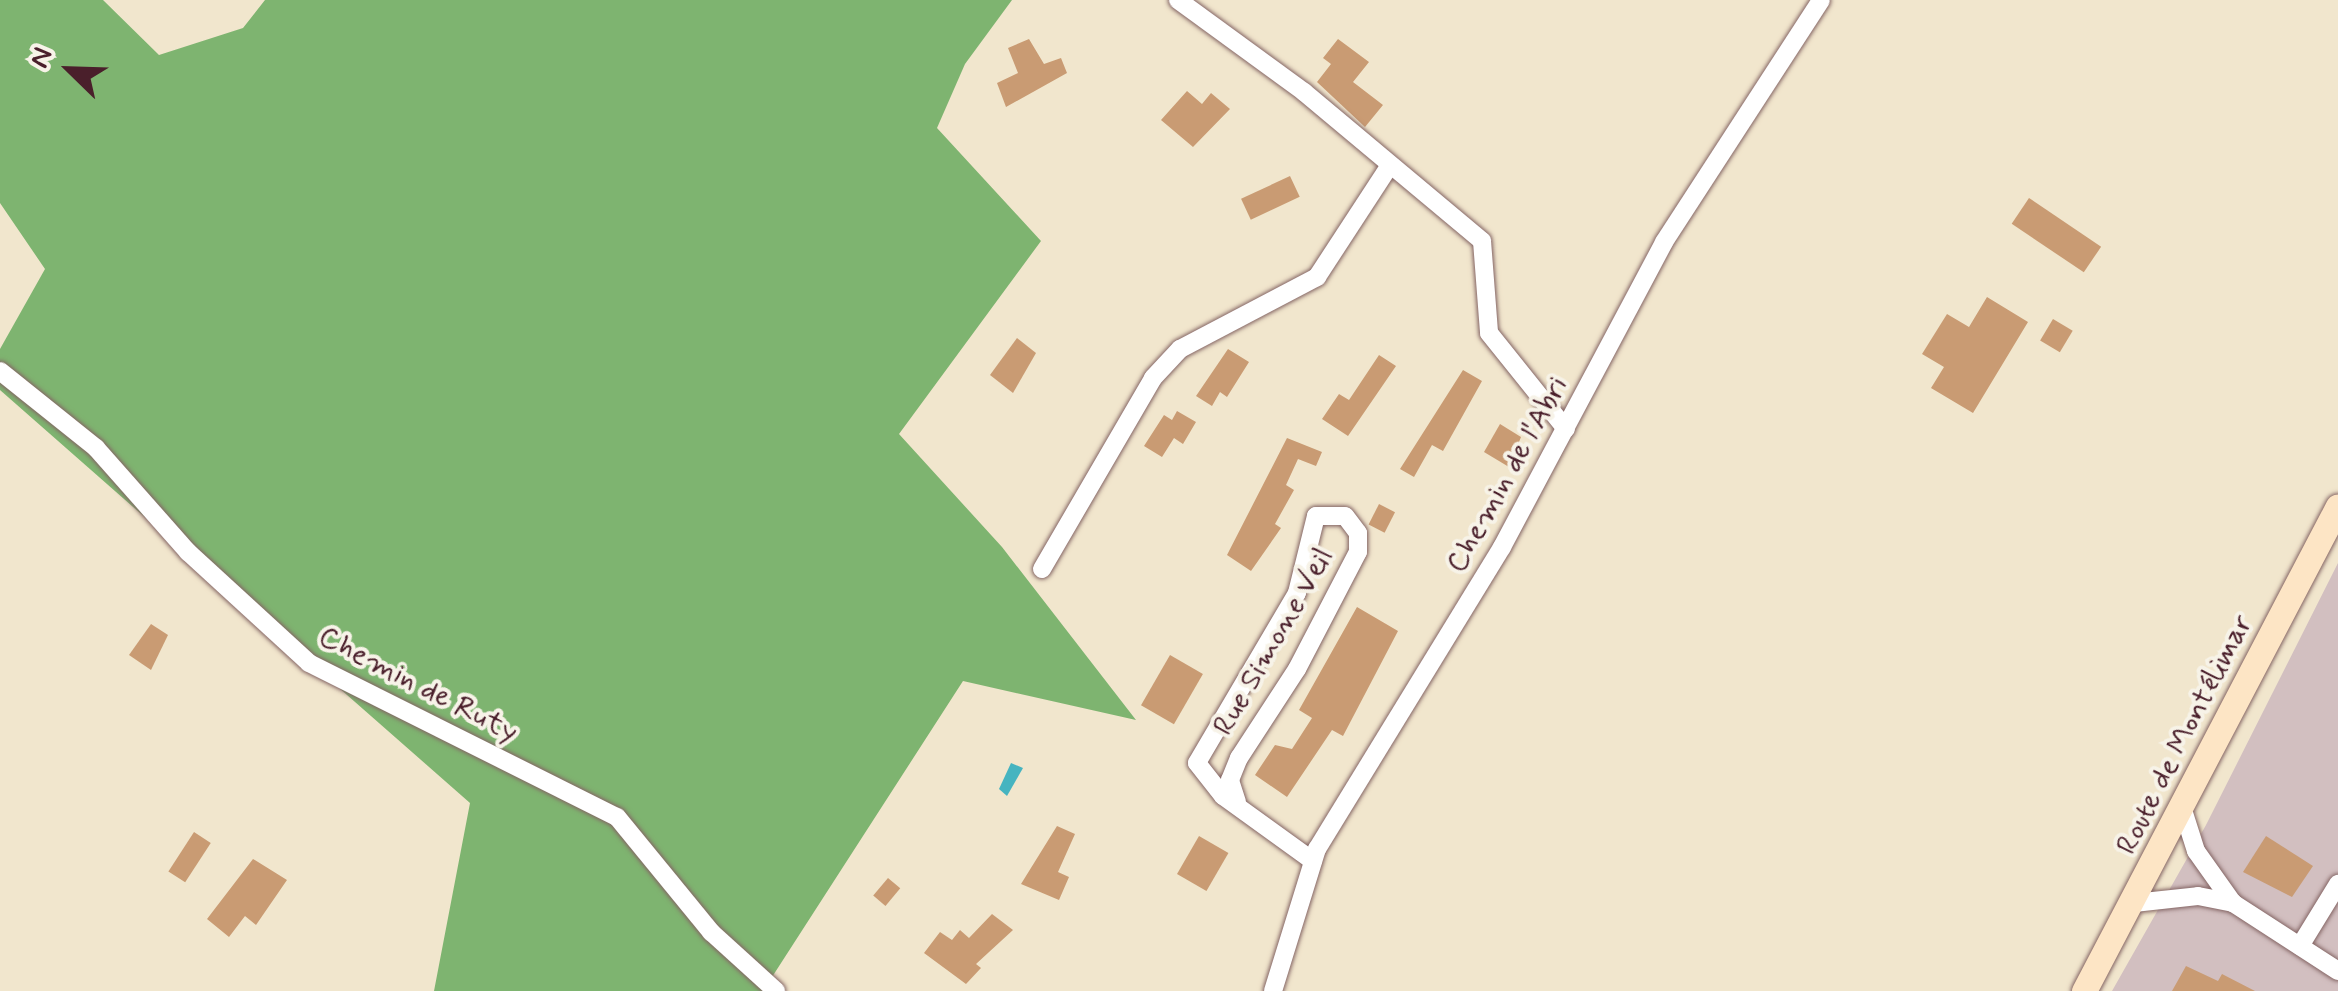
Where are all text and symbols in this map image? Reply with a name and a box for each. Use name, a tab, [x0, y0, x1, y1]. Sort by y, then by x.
north arrow	[20, 20, 120, 120]
text: N	[21, 42, 63, 74]
street label: Chemin de l'Abri	[1439, 371, 1577, 579]
street label: Rue Simone Veil	[1206, 542, 1342, 742]
street label: Route de Montélimar	[2109, 610, 2261, 860]
street label: Chemin de Ruty	[318, 622, 518, 748]

